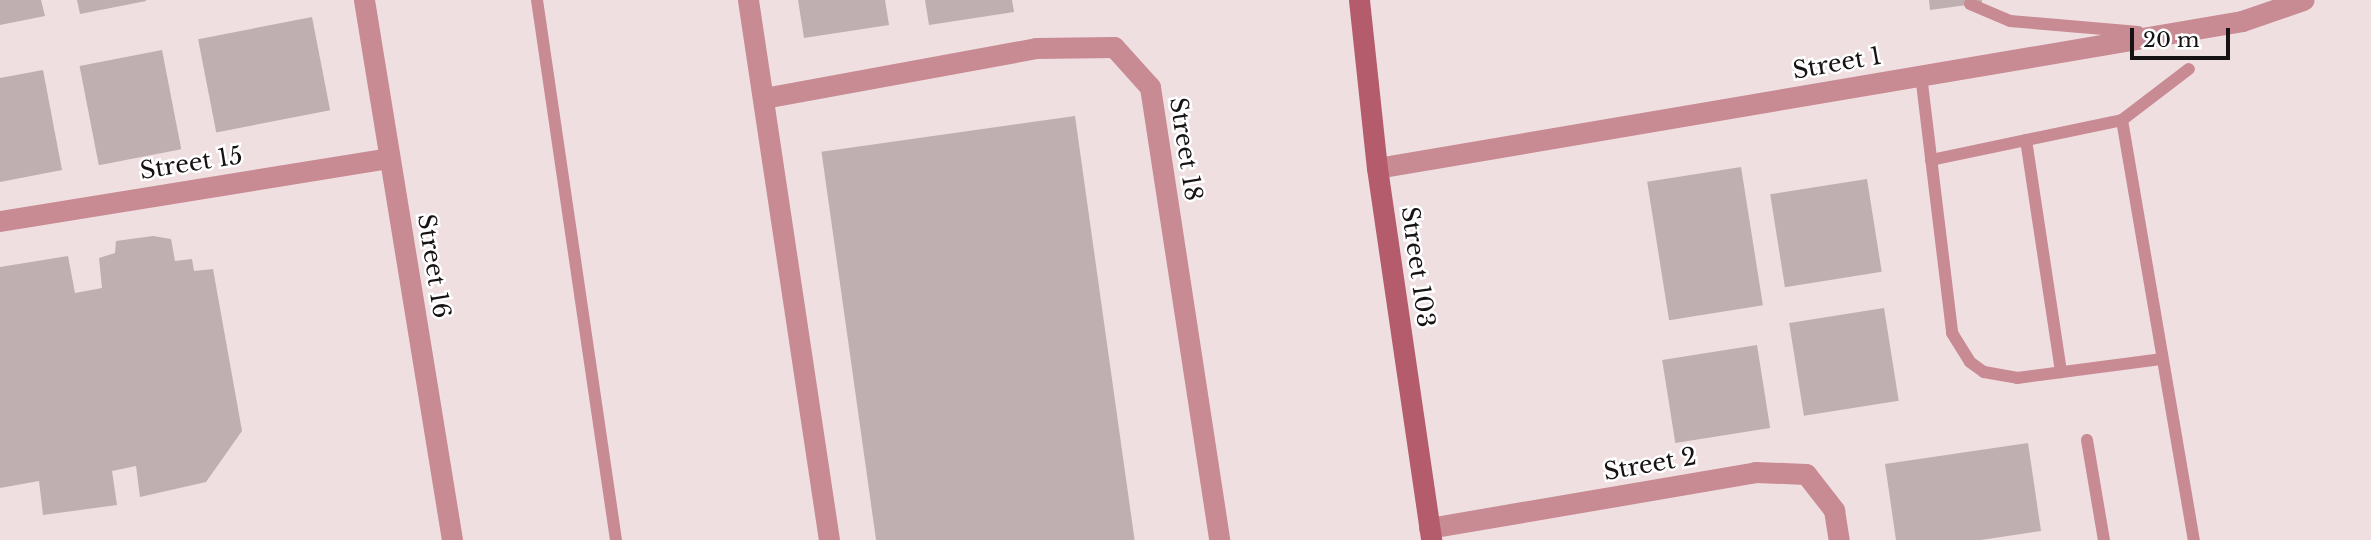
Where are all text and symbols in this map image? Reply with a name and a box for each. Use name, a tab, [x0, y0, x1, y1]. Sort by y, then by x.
scale bar	[2133, 14, 2233, 58]
text: 20 m	[2143, 27, 2200, 53]
street label: Street 1	[1790, 41, 1884, 85]
street label: Street 18	[1164, 95, 1208, 203]
street label: Street 15	[138, 141, 244, 185]
street label: Street 103	[1395, 205, 1441, 329]
street label: Street 16	[412, 212, 456, 320]
street label: Street 2	[1601, 442, 1699, 486]

